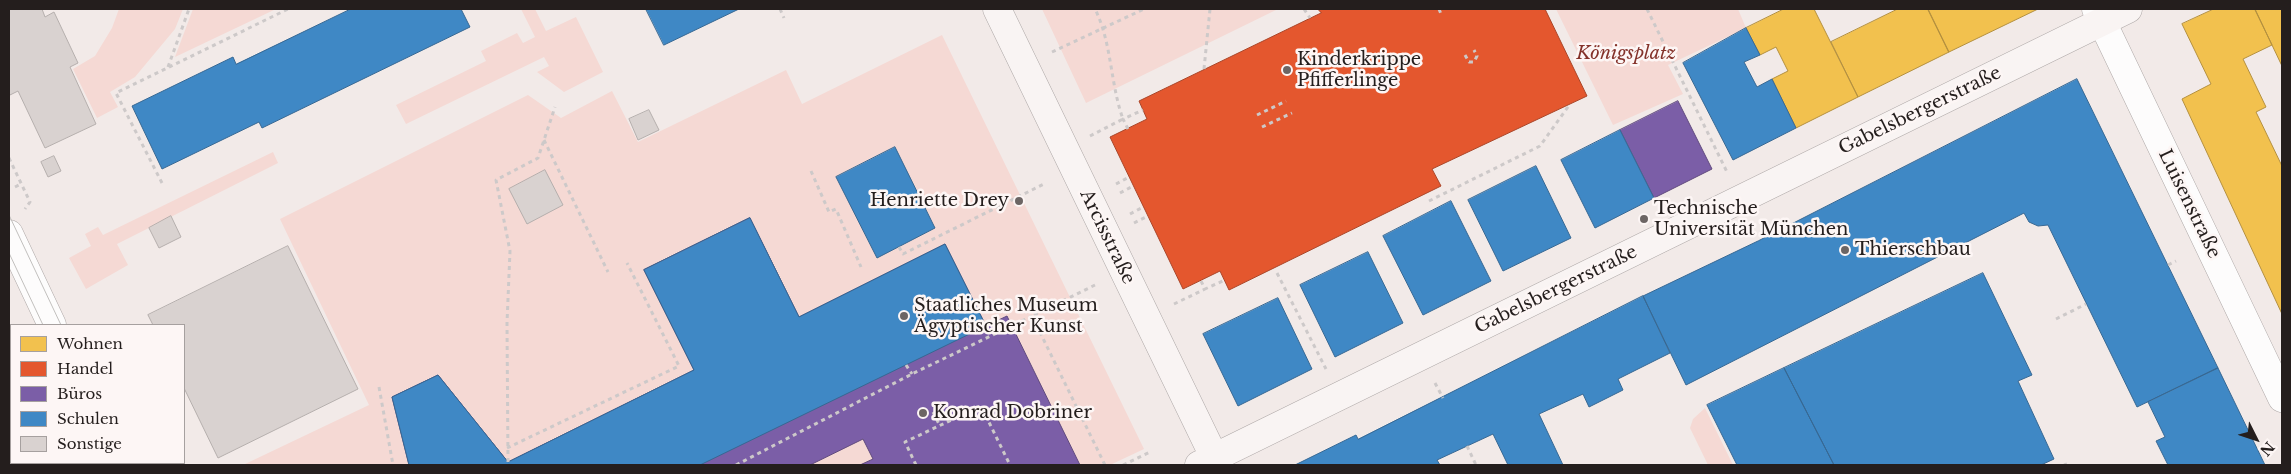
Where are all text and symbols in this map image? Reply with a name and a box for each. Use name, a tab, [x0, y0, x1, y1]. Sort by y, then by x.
park label: Königsplatz	[1576, 43, 1676, 65]
place label: Kinderkrippe Pfifferlinge	[1297, 49, 1421, 92]
street label: Gabelsbergerstraße	[1835, 62, 2005, 160]
marker: Kinderkrippe Pfifferlinge	[1281, 64, 1293, 76]
street label: Luisenstraße	[2153, 146, 2225, 262]
street label: Arcisstraße	[1075, 186, 1139, 288]
place label: Henriette Drey	[870, 190, 1009, 212]
marker: Henriette Drey	[1013, 195, 1025, 207]
place label: Technische Universität München	[1654, 198, 1848, 240]
marker: Technische Universität München	[1638, 213, 1650, 225]
place label: Thierschbau	[1855, 239, 1971, 261]
street label: Gabelsbergerstraße	[1471, 241, 1641, 339]
marker: Thierschbau	[1839, 244, 1851, 256]
place label: Staatliches Museum Ägyptischer Kunst	[914, 295, 1098, 338]
marker: Staatliches Museum Ägyptischer Kunst	[898, 310, 910, 322]
legend	[10, 324, 185, 464]
text: Wohnen	[57, 334, 123, 353]
text: Handel	[57, 359, 113, 378]
text: Büros	[57, 384, 102, 403]
place label: Konrad Dobriner	[933, 402, 1092, 424]
marker: Konrad Dobriner	[917, 407, 929, 419]
text: Schulen	[57, 409, 119, 428]
north arrow	[2231, 414, 2281, 464]
text: Sonstige	[57, 434, 122, 453]
text: N	[2256, 438, 2278, 460]

